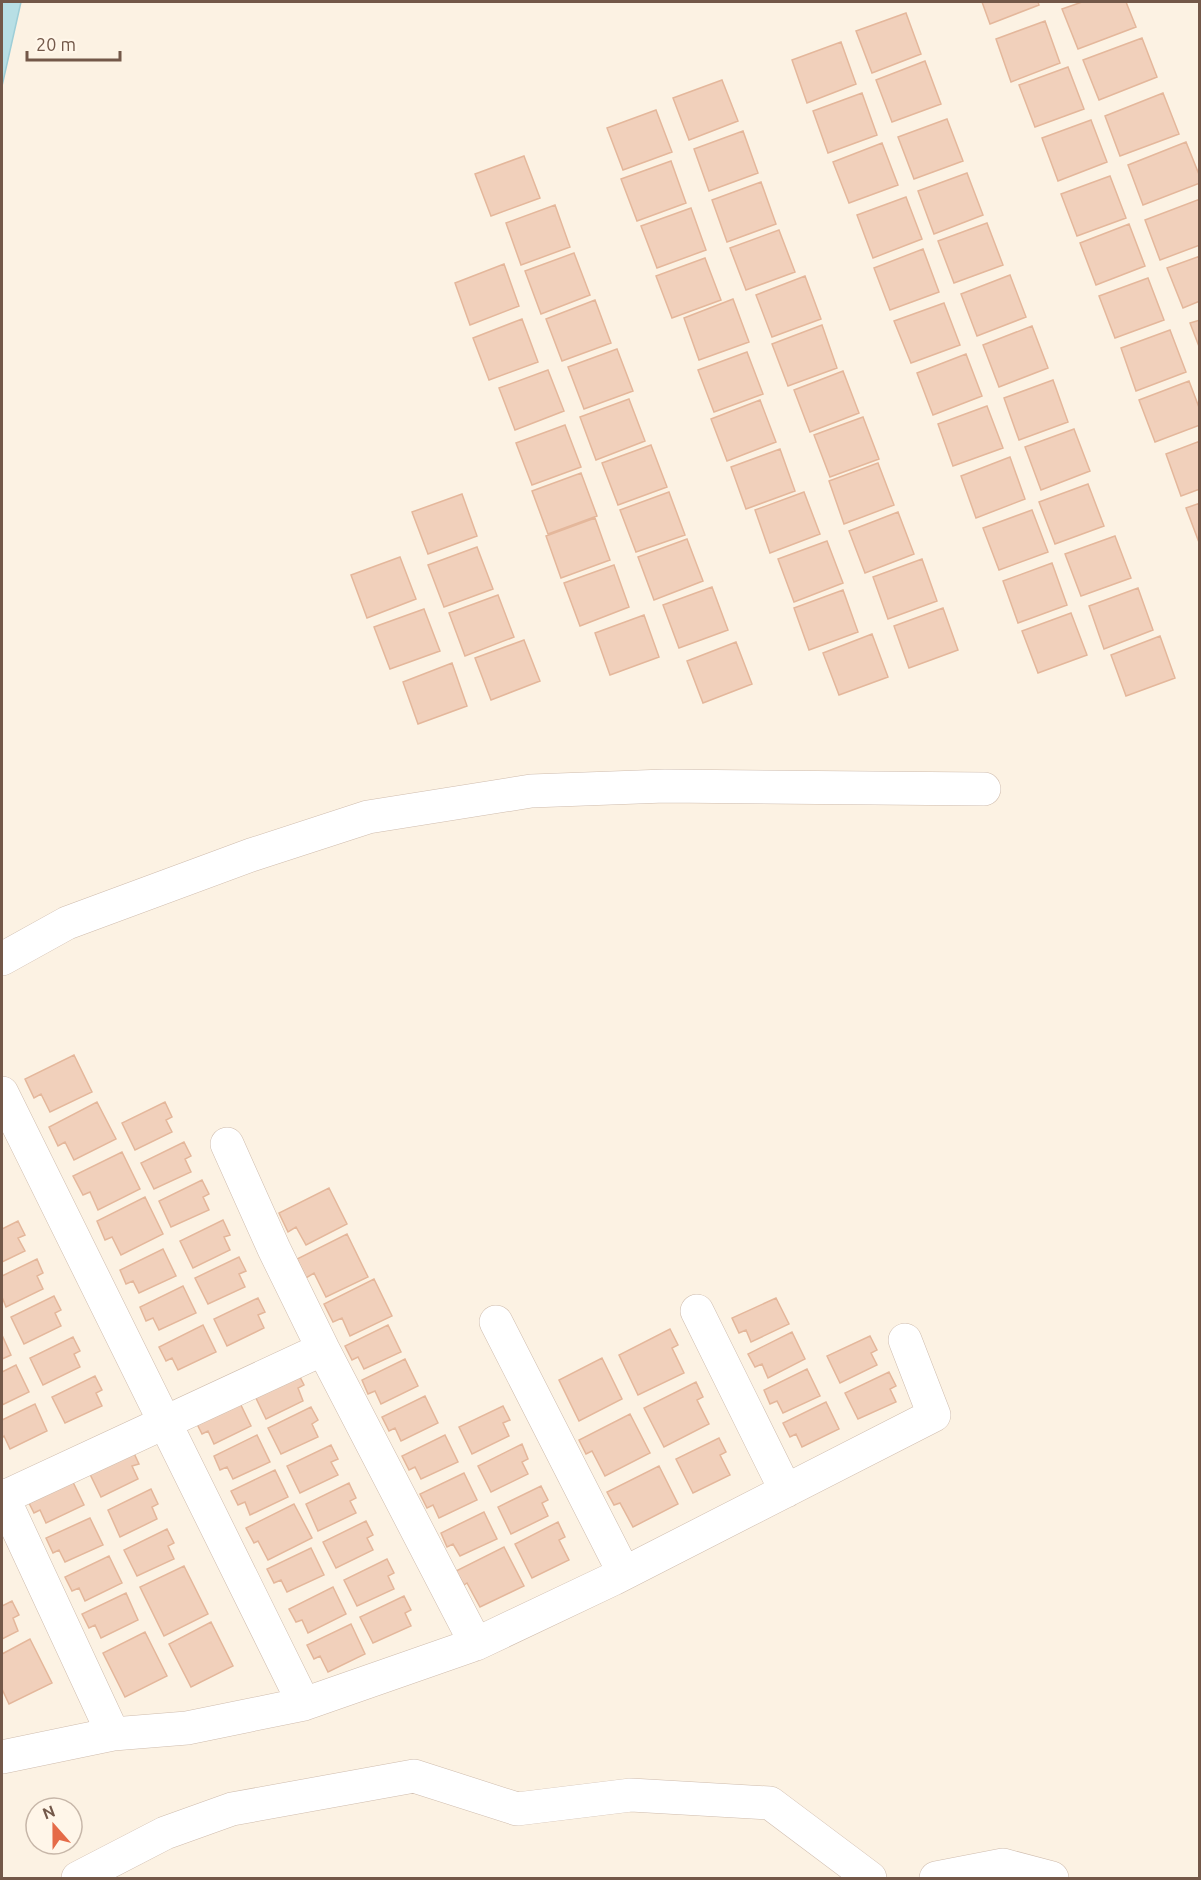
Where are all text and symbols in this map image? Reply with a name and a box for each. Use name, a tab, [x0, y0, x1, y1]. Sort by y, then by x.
scale bar	[27, 24, 120, 62]
text: 20 m	[36, 34, 76, 54]
north arrow	[24, 1796, 84, 1856]
text: N	[40, 1801, 57, 1823]

